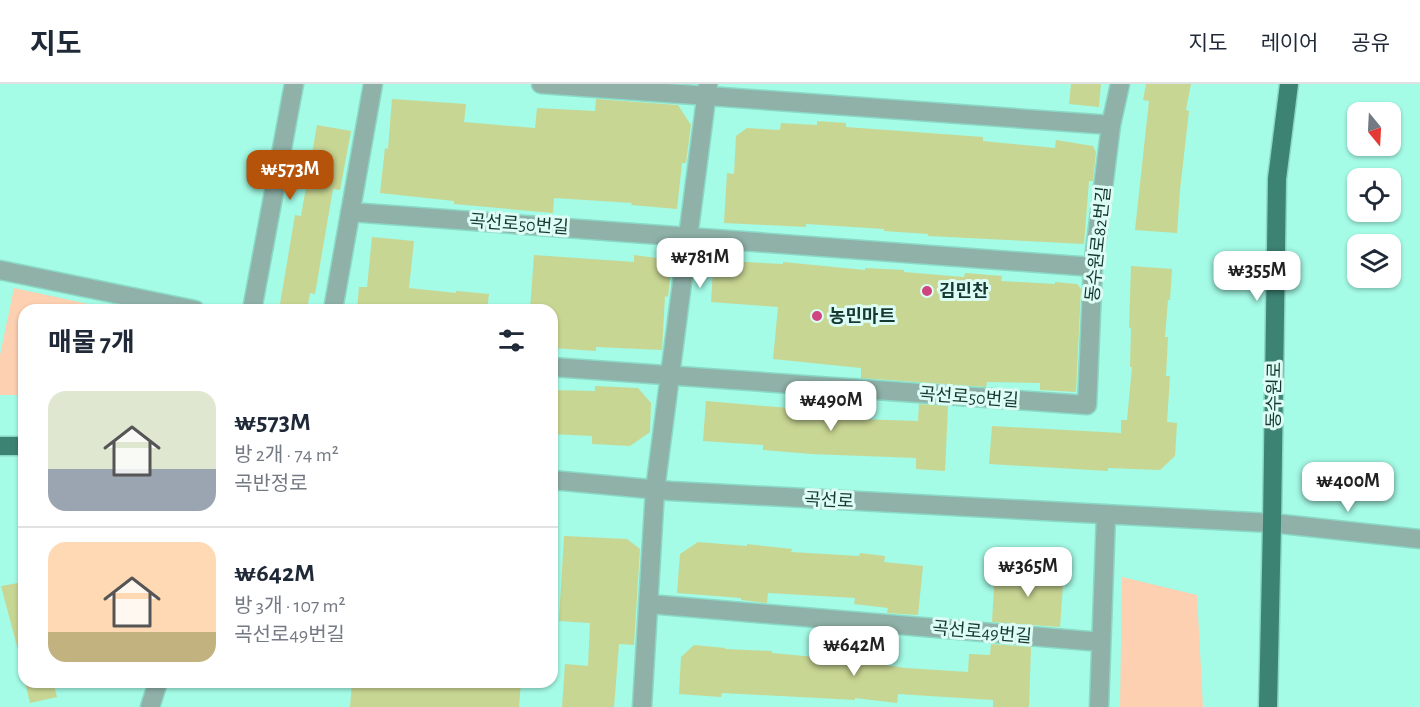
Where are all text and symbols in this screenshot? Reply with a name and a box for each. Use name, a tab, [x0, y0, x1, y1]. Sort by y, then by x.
text: 지도	[30, 31, 82, 59]
text: 지도	[1189, 33, 1227, 54]
text: 레이어	[1260, 33, 1318, 54]
text: 공유	[1351, 33, 1390, 54]
north arrow	[1347, 102, 1401, 156]
map controls	[1347, 102, 1401, 288]
pin: ₩573M	[248, 150, 332, 201]
text: ₩573M	[261, 159, 320, 179]
button: locate	[1347, 168, 1401, 222]
street label: 동수원로82번길	[1083, 185, 1114, 303]
street label: 곡선로50번길	[469, 212, 569, 237]
button: layers	[1347, 234, 1401, 288]
pin: ₩781M	[658, 238, 742, 289]
text: ₩781M	[671, 247, 729, 267]
pin: ₩355M	[1215, 251, 1299, 302]
text: ₩355M	[1228, 260, 1287, 280]
place label: 김민찬	[939, 281, 989, 301]
marker: 김민찬	[920, 284, 934, 298]
place label: 농민마트	[829, 307, 895, 326]
marker: 농민마트	[810, 309, 824, 323]
icon: filters	[495, 324, 528, 357]
text: 매물 7개	[48, 330, 135, 356]
street label: 동수원로	[1264, 362, 1285, 428]
pin: ₩490M	[789, 381, 873, 432]
street label: 곡선로50번길	[919, 385, 1019, 410]
text: ₩490M	[799, 390, 863, 410]
text: ₩573M	[234, 409, 311, 435]
icon: home	[96, 415, 168, 487]
text: 방 2개 · 74 m²	[234, 445, 339, 465]
pin: ₩400M	[1306, 462, 1390, 513]
text: ₩400M	[1316, 471, 1380, 491]
text: 곡반정로	[234, 474, 308, 494]
street label: 곡선로	[804, 490, 854, 511]
pin: ₩365M	[986, 547, 1070, 598]
text: ₩365M	[998, 556, 1058, 576]
text: ₩642M	[234, 560, 315, 586]
icon: home	[96, 566, 168, 638]
text: 방 3개 · 107 m²	[234, 596, 346, 616]
street label: 곡선로49번길	[931, 619, 1033, 646]
text: 곡선로49번길	[234, 625, 345, 645]
pin: ₩642M	[812, 626, 896, 677]
text: ₩642M	[823, 635, 885, 655]

